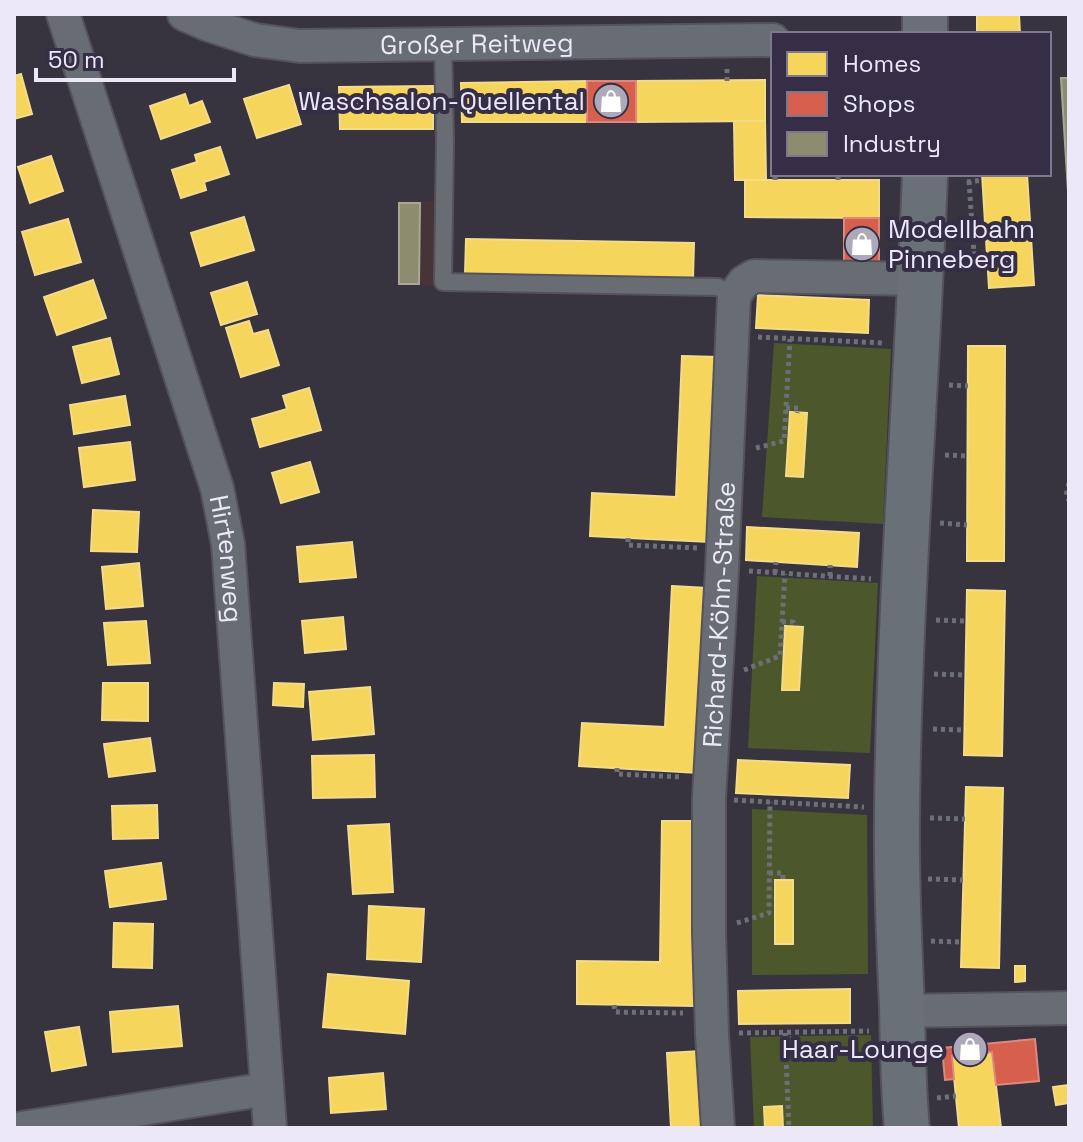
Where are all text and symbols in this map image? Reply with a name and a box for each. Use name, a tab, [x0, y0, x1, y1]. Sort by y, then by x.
street label: Großer Reitweg	[380, 26, 574, 62]
scale bar	[36, 32, 234, 82]
legend	[771, 32, 1051, 176]
text: 50 m	[48, 44, 105, 75]
text: Homes	[843, 48, 921, 79]
shop icon: Waschsalon-Quellental	[592, 82, 630, 120]
place label: Waschsalon-Quellental	[298, 84, 585, 118]
text: Shops	[843, 88, 915, 119]
text: Industry	[843, 128, 941, 159]
place label: Modellbahn Pinneberg	[888, 212, 1035, 276]
shop icon: Modellbahn Pinneberg	[843, 225, 881, 263]
street label: Richard-Köhn-Straße	[695, 481, 743, 748]
street label: Hirtenweg	[202, 492, 251, 624]
shop icon: Haar-Lounge	[951, 1030, 989, 1068]
place label: Haar-Lounge	[782, 1032, 944, 1066]

